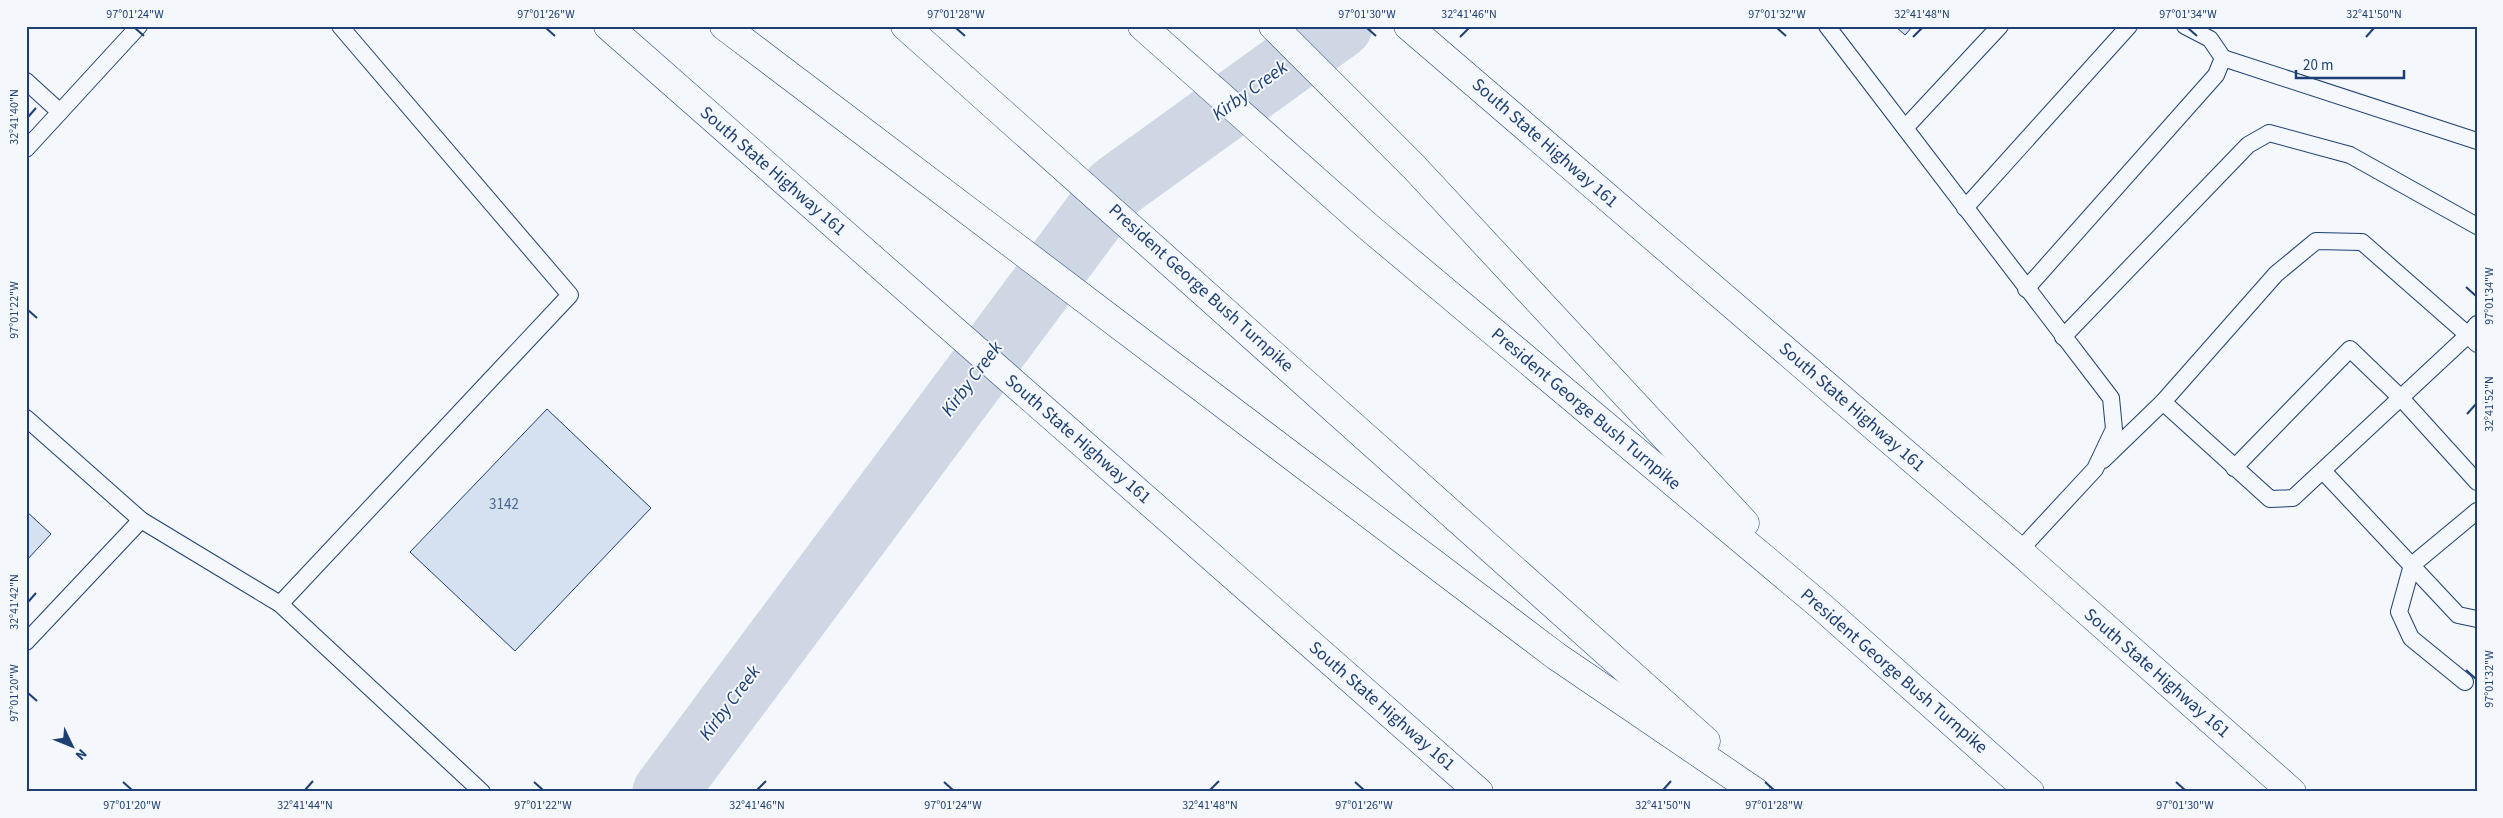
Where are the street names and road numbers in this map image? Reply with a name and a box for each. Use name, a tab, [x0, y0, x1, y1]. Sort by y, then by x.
street label: South State Highway 161	[1466, 72, 1624, 214]
street label: South State Highway 161	[694, 100, 852, 242]
street label: President George Bush Turnpike	[1103, 198, 1299, 378]
street label: President George Bush Turnpike	[1486, 322, 1686, 496]
street label: South State Highway 161	[1773, 336, 1931, 478]
street label: South State Highway 161	[999, 368, 1157, 510]
street label: President George Bush Turnpike	[1795, 583, 1993, 759]
street label: South State Highway 161	[2078, 602, 2236, 744]
street label: South State Highway 161	[1303, 635, 1461, 777]

